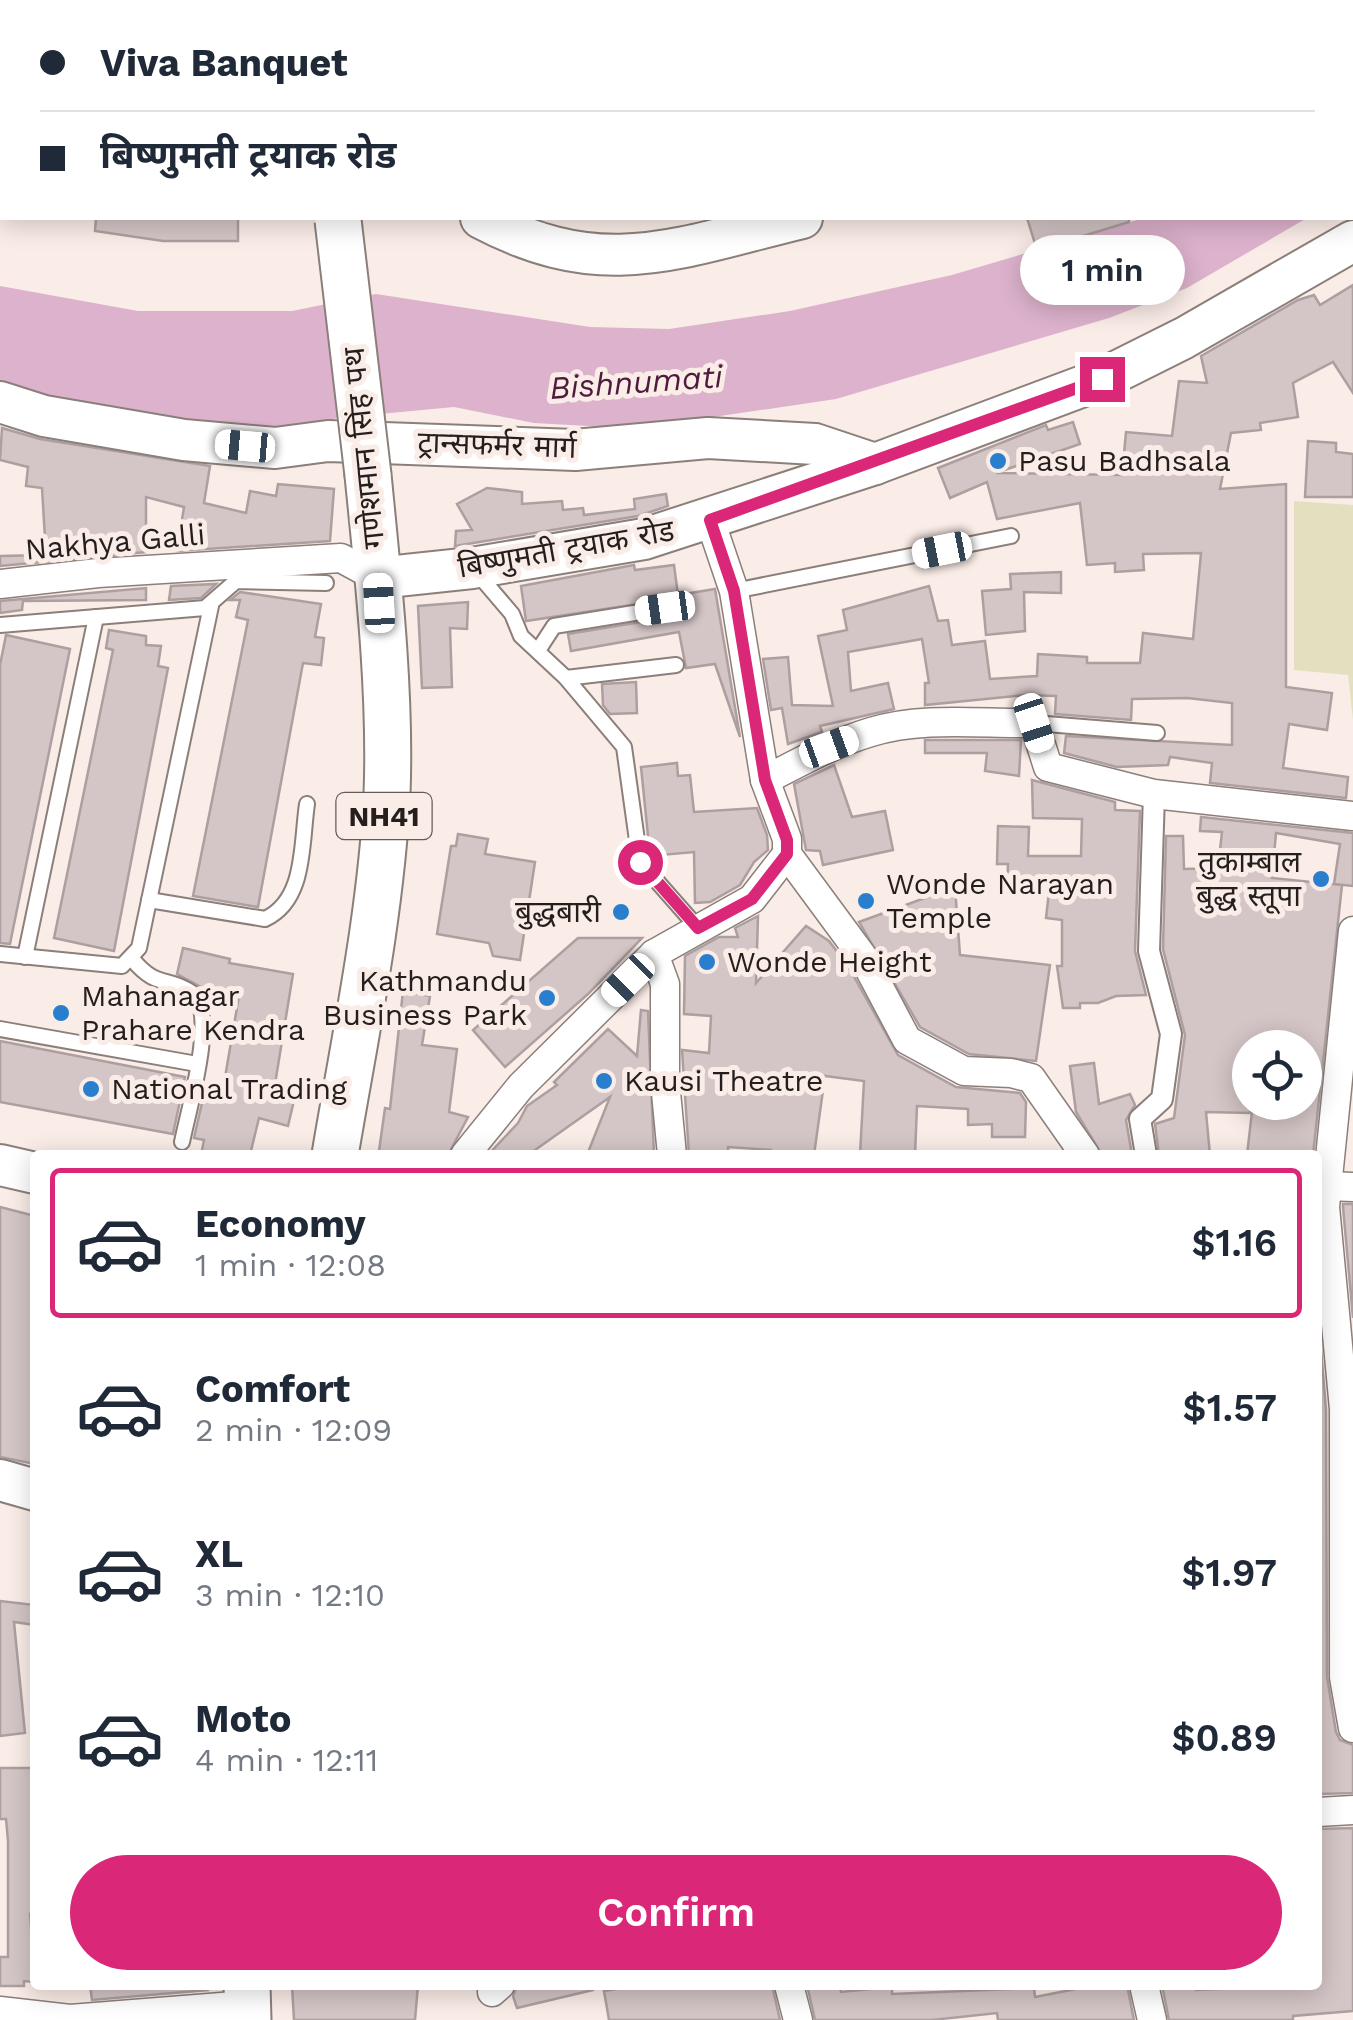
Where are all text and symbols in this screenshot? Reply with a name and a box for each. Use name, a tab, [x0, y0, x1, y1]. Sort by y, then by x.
text: Viva Banquet	[100, 41, 348, 85]
text: बिष्णुमती ट्रयाक रोड	[100, 133, 396, 177]
callout: 1 min	[1020, 234, 1184, 304]
text: 1 min	[1061, 251, 1144, 289]
street label: गणेशमान सिंह पथ	[335, 345, 391, 550]
water label: Bishnumati	[548, 357, 725, 407]
route end	[1080, 357, 1125, 402]
street label: ट्रान्सफर्मर मार्ग	[417, 424, 578, 465]
car	[214, 428, 276, 464]
place label: Pasu Badhsala	[1018, 443, 1231, 478]
marker: Pasu Badhsala	[987, 450, 1009, 472]
street label: बिष्णुमती ट्रयाक रोड	[455, 512, 678, 586]
street label: Nakhya Galli	[23, 516, 206, 567]
car	[910, 530, 974, 570]
car	[362, 572, 396, 634]
car	[633, 589, 697, 627]
car	[1010, 690, 1058, 756]
car	[796, 723, 862, 771]
road number: NH41	[336, 793, 432, 839]
route start	[618, 840, 663, 885]
place label: तुकाम्बाल बुद्ध स्तूपा	[1196, 844, 1302, 915]
place label: Wonde Narayan Temple	[886, 866, 1114, 935]
marker: तुकाम्बाल बुद्ध स्तूपा	[1310, 868, 1332, 890]
marker: Wonde Narayan Temple	[855, 890, 877, 912]
place label: बुद्धबारी	[515, 894, 602, 930]
marker: बुद्धबारी	[610, 901, 632, 923]
place label: Wonde Height	[727, 944, 932, 979]
car	[596, 948, 660, 1012]
marker: Wonde Height	[696, 951, 718, 973]
place label: Kathmandu Business Park	[323, 963, 527, 1032]
place label: Mahanagar Prahare Kendra	[81, 978, 305, 1047]
marker: Kathmandu Business Park	[536, 987, 558, 1009]
marker: Mahanagar Prahare Kendra	[50, 1002, 72, 1024]
map controls	[1232, 1030, 1322, 1120]
button: locate	[1232, 1030, 1322, 1120]
place label: Kausi Theatre	[624, 1063, 823, 1098]
marker: Kausi Theatre	[593, 1070, 615, 1092]
place label: National Trading	[111, 1071, 347, 1106]
marker: National Trading	[80, 1078, 102, 1100]
icon: car	[75, 1198, 165, 1288]
text: Economy	[195, 1202, 366, 1246]
text: $1.16	[1191, 1221, 1277, 1265]
text: 1 min · 12:08	[195, 1246, 386, 1284]
icon: car	[75, 1363, 165, 1453]
text: Comfort	[195, 1367, 350, 1411]
text: $1.57	[1183, 1386, 1277, 1430]
text: 2 min · 12:09	[195, 1411, 392, 1449]
icon: car	[75, 1528, 165, 1618]
text: XL	[195, 1532, 243, 1576]
text: $1.97	[1181, 1551, 1277, 1595]
text: 3 min · 12:10	[195, 1576, 385, 1614]
icon: car	[75, 1693, 165, 1783]
text: Moto	[195, 1697, 291, 1741]
text: $0.89	[1172, 1716, 1277, 1760]
text: 4 min · 12:11	[195, 1741, 378, 1779]
button: Confirm	[70, 1855, 1282, 1970]

